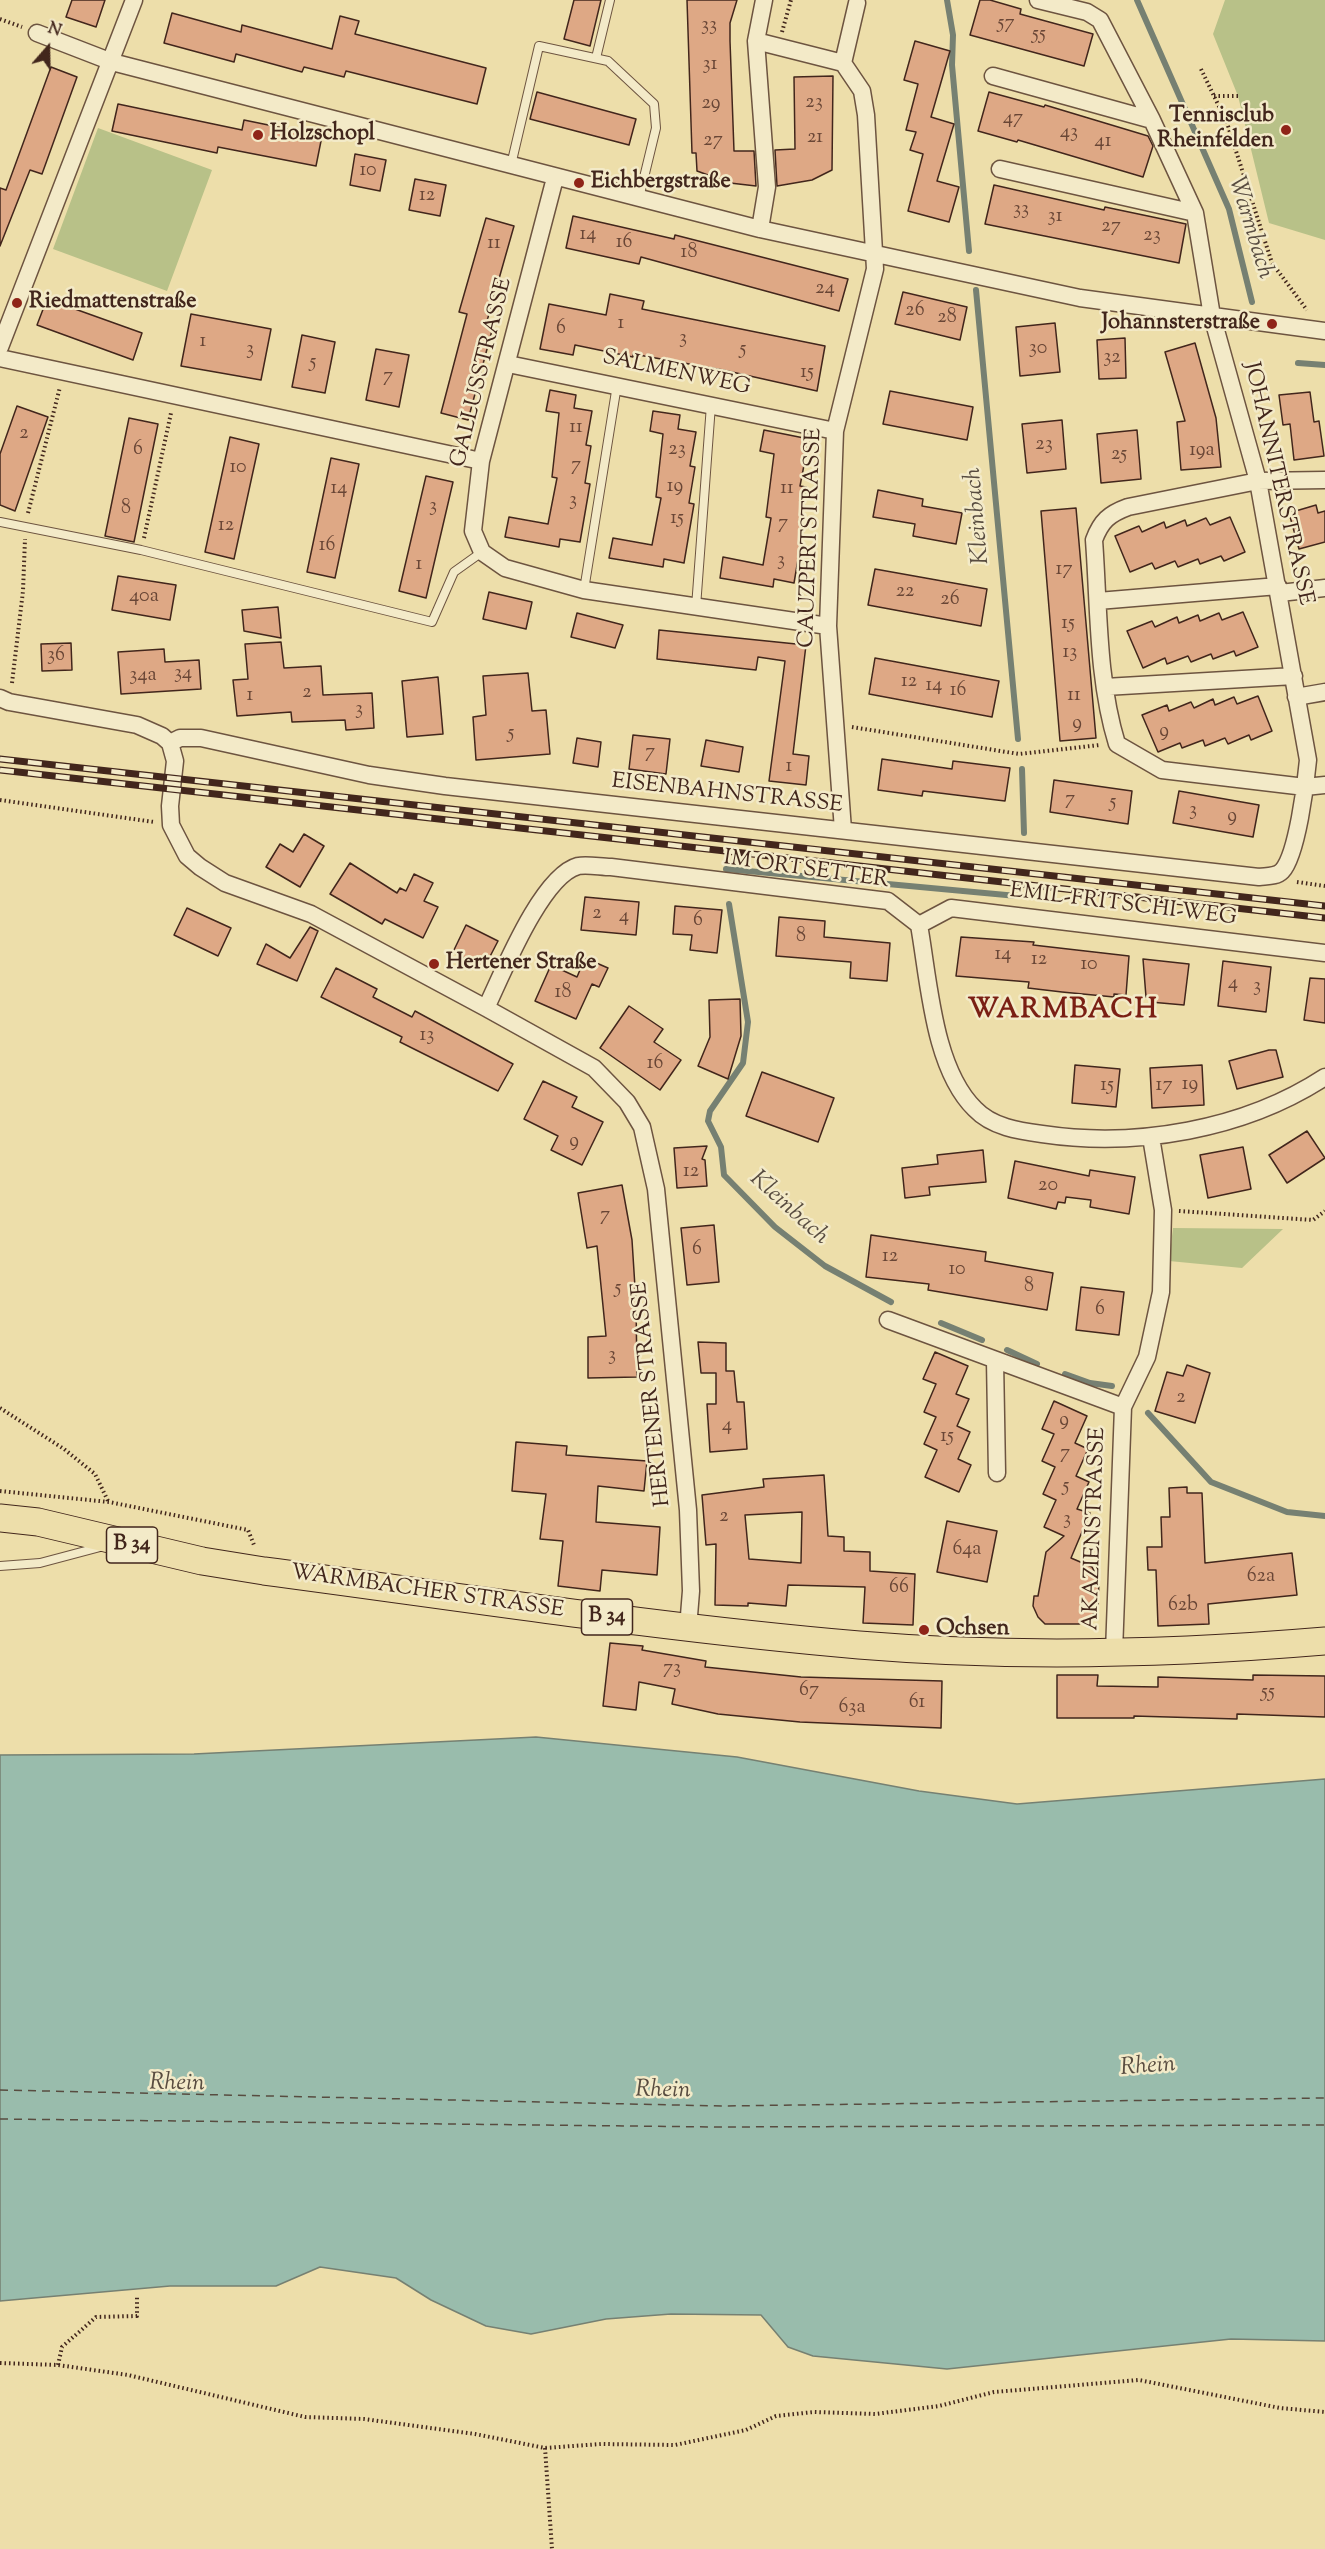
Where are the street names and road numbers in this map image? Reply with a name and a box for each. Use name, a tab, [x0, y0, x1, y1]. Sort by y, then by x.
street label: GALLUSSTRASSE	[447, 276, 519, 470]
street label: SALMENWEG	[600, 345, 752, 403]
street label: JOHANNITERSTRASSE	[1236, 360, 1318, 608]
street label: CAUZPERTSTRASSE	[795, 428, 829, 648]
street label: EISENBAHNSTRASSE	[610, 770, 844, 820]
street label: IM ORTSETTER	[722, 846, 890, 896]
street label: EMIL-FRITSCHI-WEG	[1008, 879, 1238, 933]
street label: HERTENER STRASSE	[628, 1280, 678, 1508]
street label: AKAZIENSTRASSE	[1079, 1427, 1113, 1631]
road number: B 34	[106, 1527, 158, 1563]
street label: WARMBACHER STRASSE	[289, 1561, 565, 1625]
road number: B 34	[582, 1599, 632, 1635]

